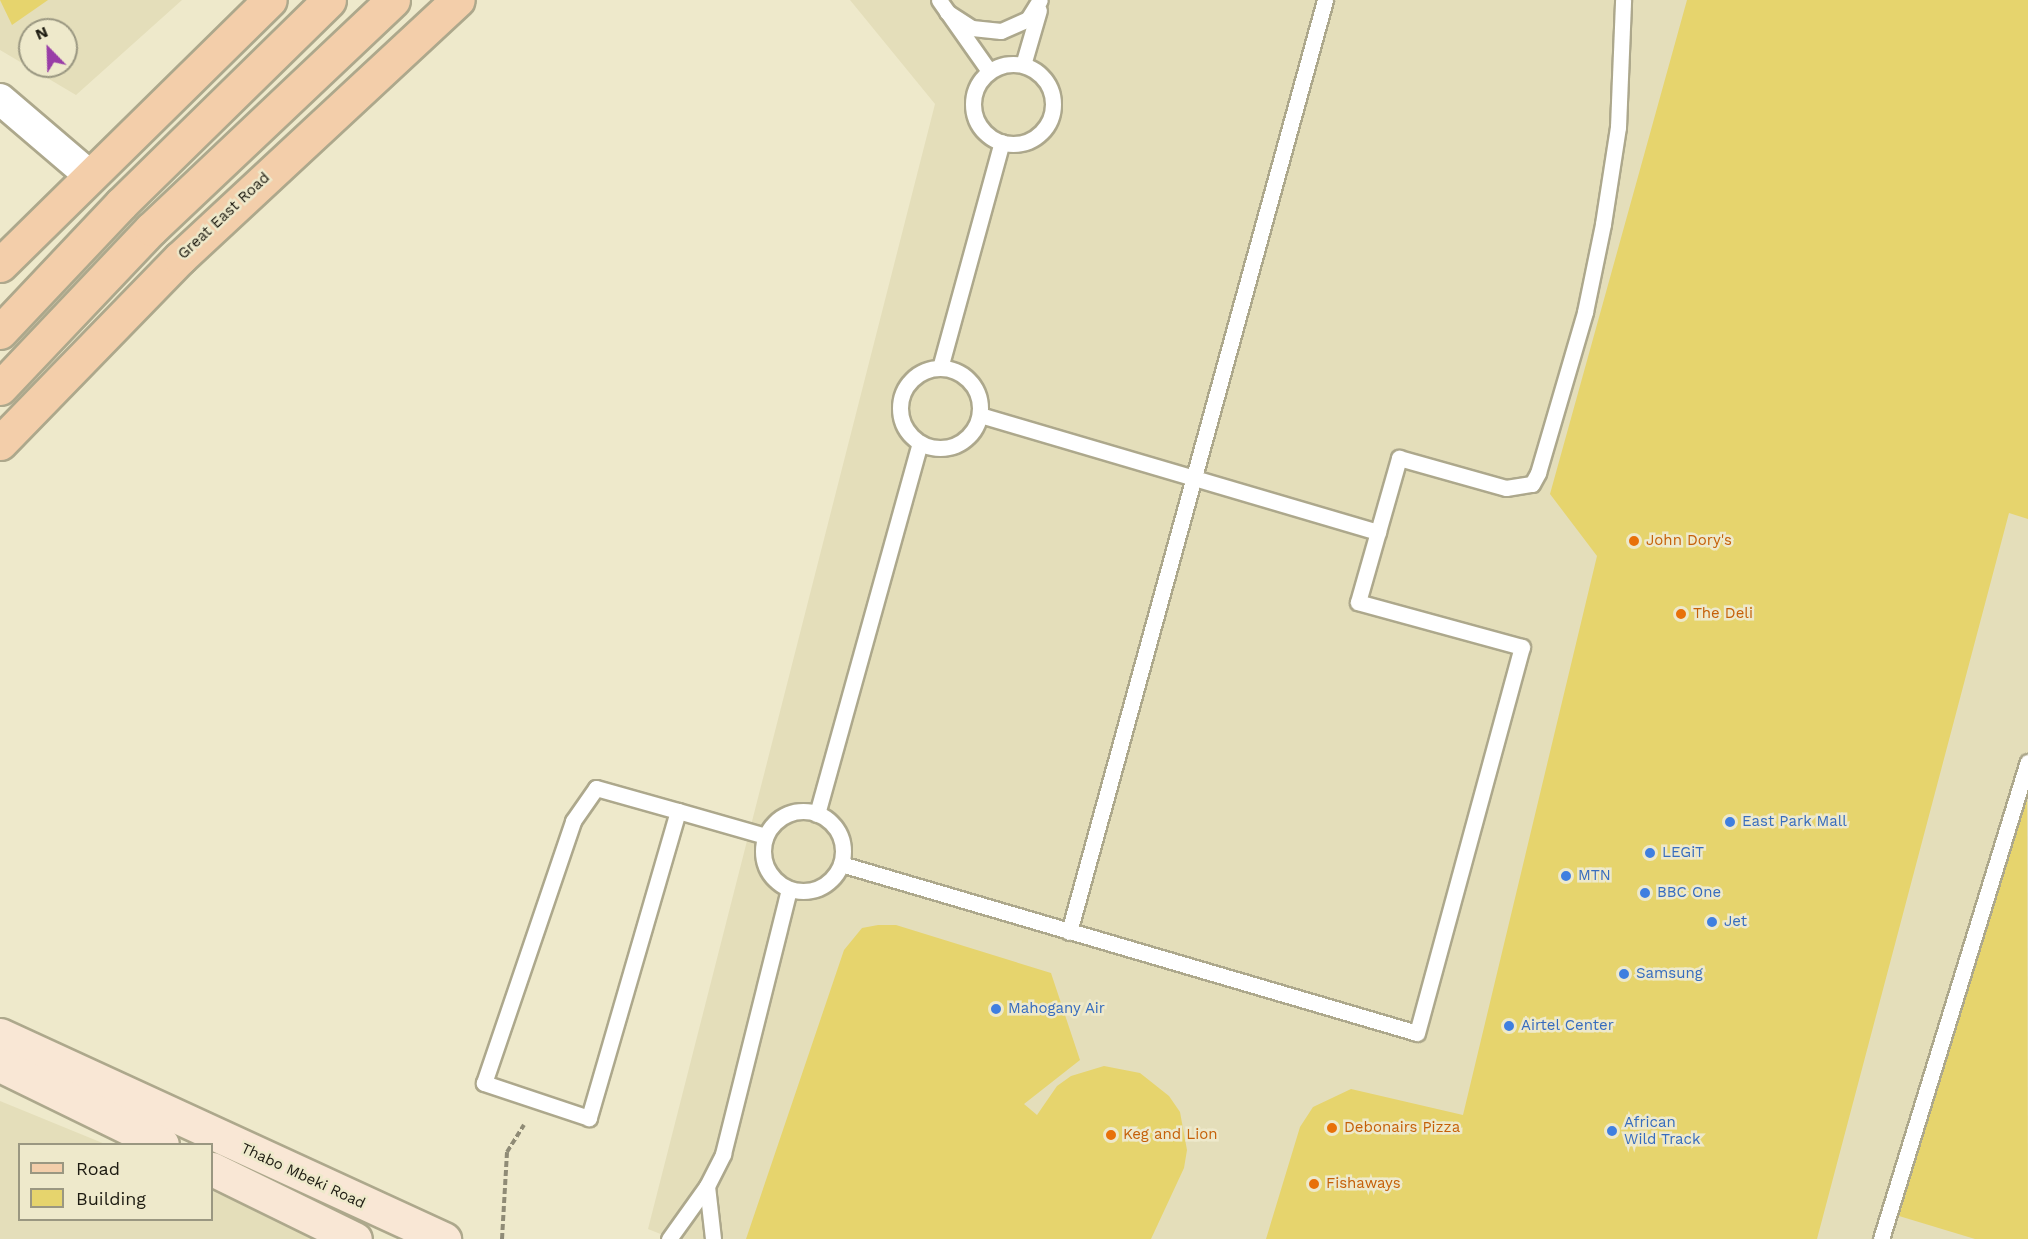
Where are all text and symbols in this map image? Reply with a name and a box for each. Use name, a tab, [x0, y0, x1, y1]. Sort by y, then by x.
north arrow	[18, 18, 78, 78]
text: N	[32, 22, 51, 44]
street label: Great East Road	[174, 169, 274, 263]
place label: John Dory's	[1646, 532, 1732, 550]
marker: John Dory's	[1627, 534, 1641, 548]
place label: The Deli	[1693, 605, 1753, 623]
marker: The Deli	[1674, 607, 1688, 621]
place label: East Park Mall	[1742, 813, 1847, 831]
marker: East Park Mall	[1723, 815, 1737, 829]
place label: LEGiT	[1662, 844, 1704, 862]
marker: LEGiT	[1643, 846, 1657, 860]
place label: MTN	[1578, 867, 1611, 885]
marker: MTN	[1559, 869, 1573, 883]
place label: BBC One	[1657, 884, 1721, 902]
marker: BBC One	[1638, 886, 1652, 900]
place label: Jet	[1724, 913, 1747, 931]
marker: Jet	[1705, 915, 1719, 929]
place label: Samsung	[1636, 965, 1703, 983]
marker: Samsung	[1617, 967, 1631, 981]
place label: Mahogany Air	[1008, 1000, 1106, 1018]
marker: Mahogany Air	[989, 1002, 1003, 1016]
place label: Airtel Center	[1521, 1017, 1614, 1035]
marker: Airtel Center	[1502, 1019, 1516, 1033]
place label: African Wild Track	[1624, 1113, 1701, 1148]
place label: Debonairs Pizza	[1344, 1119, 1460, 1137]
marker: Debonairs Pizza	[1325, 1121, 1339, 1135]
marker: African Wild Track	[1605, 1124, 1619, 1138]
place label: Keg and Lion	[1123, 1126, 1217, 1144]
marker: Keg and Lion	[1104, 1128, 1118, 1142]
street label: Thabo Mbeki Road	[238, 1139, 368, 1213]
legend	[18, 1143, 213, 1221]
text: Road	[76, 1158, 120, 1179]
place label: Fishaways	[1326, 1175, 1401, 1193]
marker: Fishaways	[1307, 1177, 1321, 1191]
text: Building	[76, 1188, 146, 1209]

